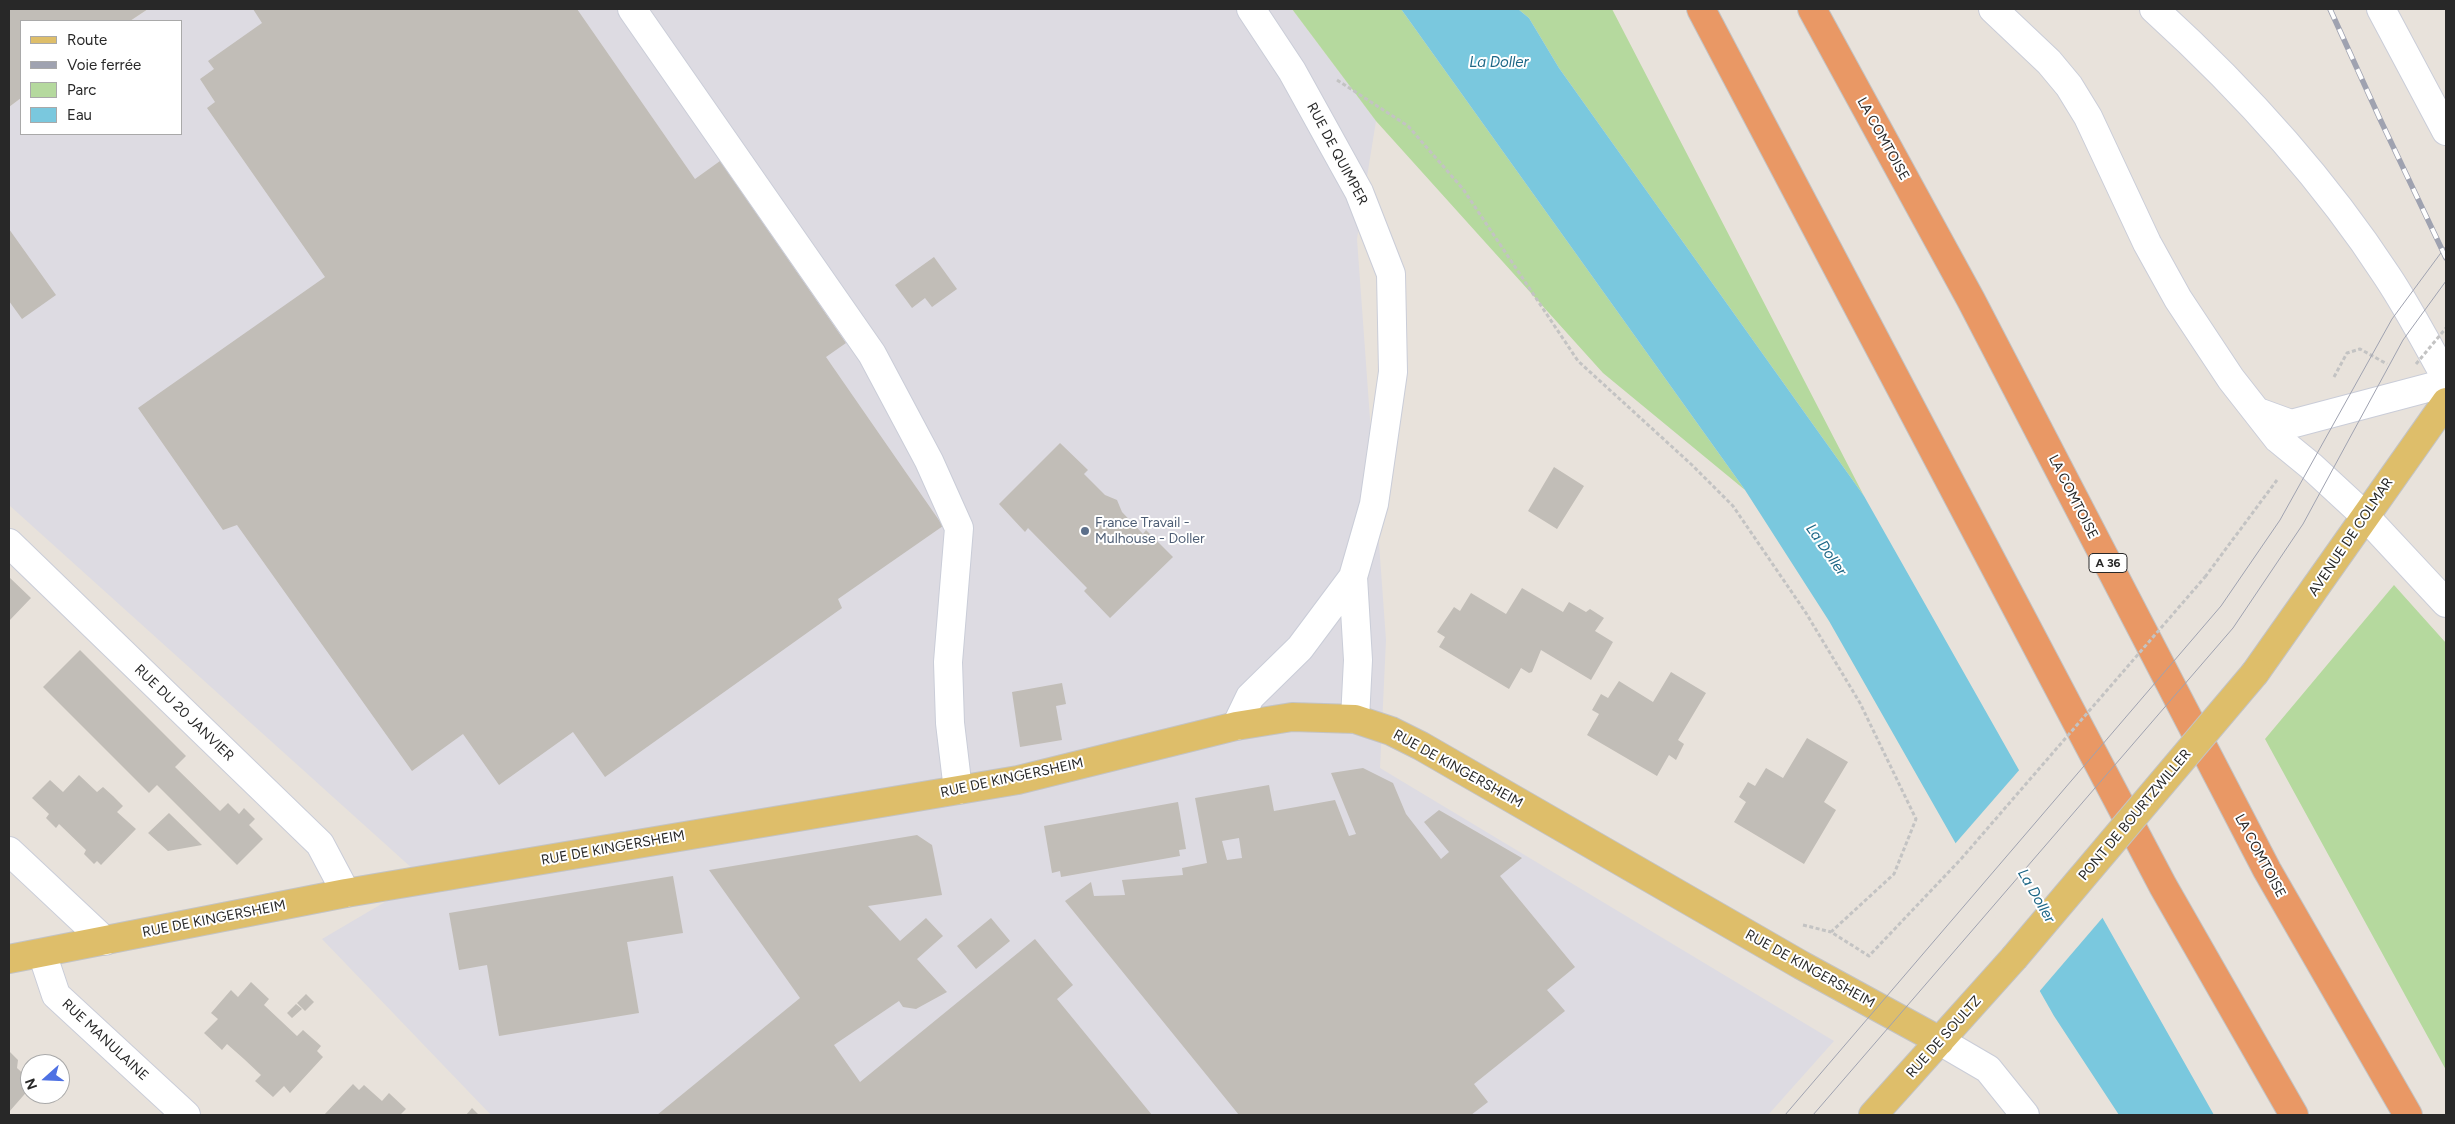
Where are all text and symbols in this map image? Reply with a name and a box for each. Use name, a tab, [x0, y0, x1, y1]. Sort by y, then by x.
legend	[20, 20, 182, 135]
text: Route	[67, 31, 107, 49]
water label: La Doller	[1469, 54, 1529, 72]
text: Voie ferrée	[67, 56, 141, 74]
text: Parc	[67, 81, 96, 99]
street label: LA COMTOISE	[1853, 95, 1913, 183]
street label: RUE DE QUIMPER	[1303, 100, 1371, 208]
text: Eau	[67, 106, 92, 124]
street label: LA COMTOISE	[2045, 452, 2101, 542]
street label: AVENUE DE COLMAR	[2305, 475, 2397, 599]
place label: France Travail - Mulhouse - Doller	[1095, 515, 1205, 548]
water label: La Doller	[1802, 521, 1850, 579]
marker: France Travail - Mulhouse - Doller	[1079, 525, 1091, 537]
road number: A 36	[2089, 554, 2127, 572]
street label: RUE DU 20 JANVIER	[131, 661, 237, 765]
street label: RUE DE KINGERSHEIM	[1390, 726, 1526, 812]
street label: PONT DE BOURTZWILLER	[2075, 746, 2195, 884]
street label: RUE DE KINGERSHEIM	[939, 755, 1085, 801]
street label: LA COMTOISE	[2231, 811, 2289, 901]
street label: RUE DE KINGERSHEIM	[540, 827, 686, 869]
water label: La Doller	[2013, 866, 2059, 926]
street label: RUE DE KINGERSHEIM	[141, 897, 287, 941]
street label: RUE DE KINGERSHEIM	[1742, 926, 1878, 1012]
street label: RUE DE SOULTZ	[1903, 993, 1985, 1081]
street label: RUE MANULAINE	[58, 996, 152, 1084]
north arrow	[20, 1054, 70, 1104]
text: N	[22, 1076, 41, 1092]

